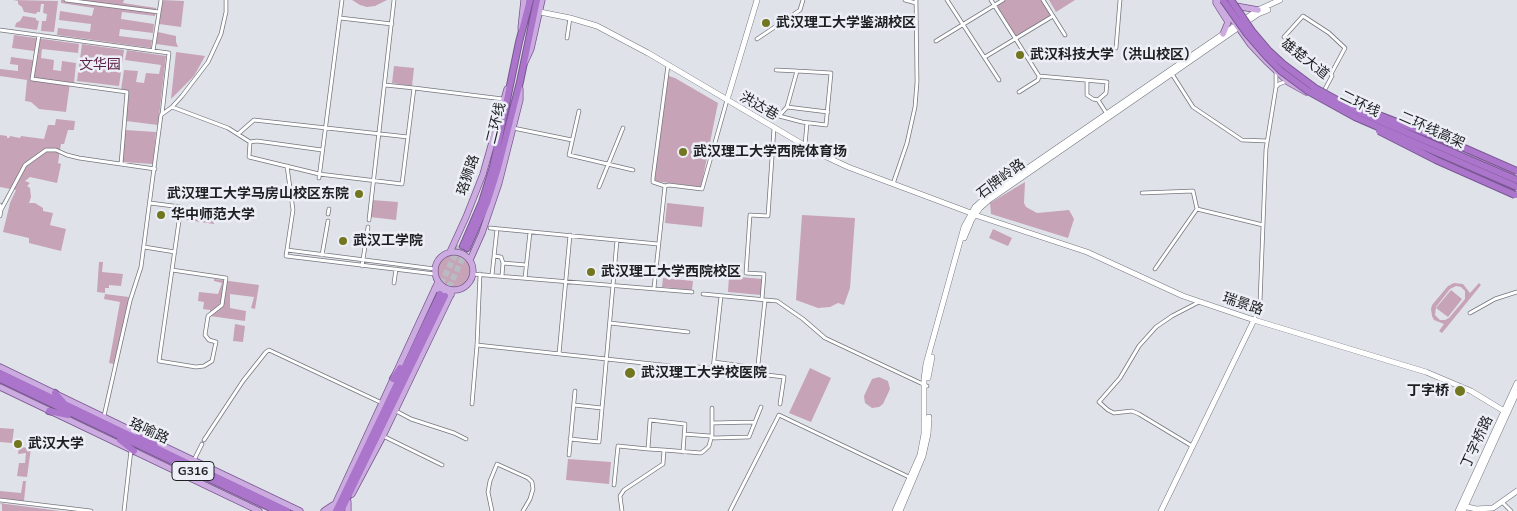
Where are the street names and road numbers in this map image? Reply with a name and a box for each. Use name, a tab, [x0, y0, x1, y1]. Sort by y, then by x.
street label: 雄楚大道	[1278, 35, 1332, 83]
street label: 二环线	[1337, 87, 1383, 121]
street label: 洪达巷	[737, 88, 781, 124]
street label: 二环线	[483, 101, 509, 145]
street label: 二环线高架	[1397, 108, 1467, 152]
street label: 珞狮路	[453, 152, 483, 198]
street label: 石牌岭路	[974, 155, 1028, 203]
street label: 瑞景路	[1220, 289, 1266, 319]
street label: 丁字桥路	[1458, 413, 1496, 471]
street label: 珞喻路	[126, 415, 172, 447]
road number: G316	[172, 462, 214, 481]

